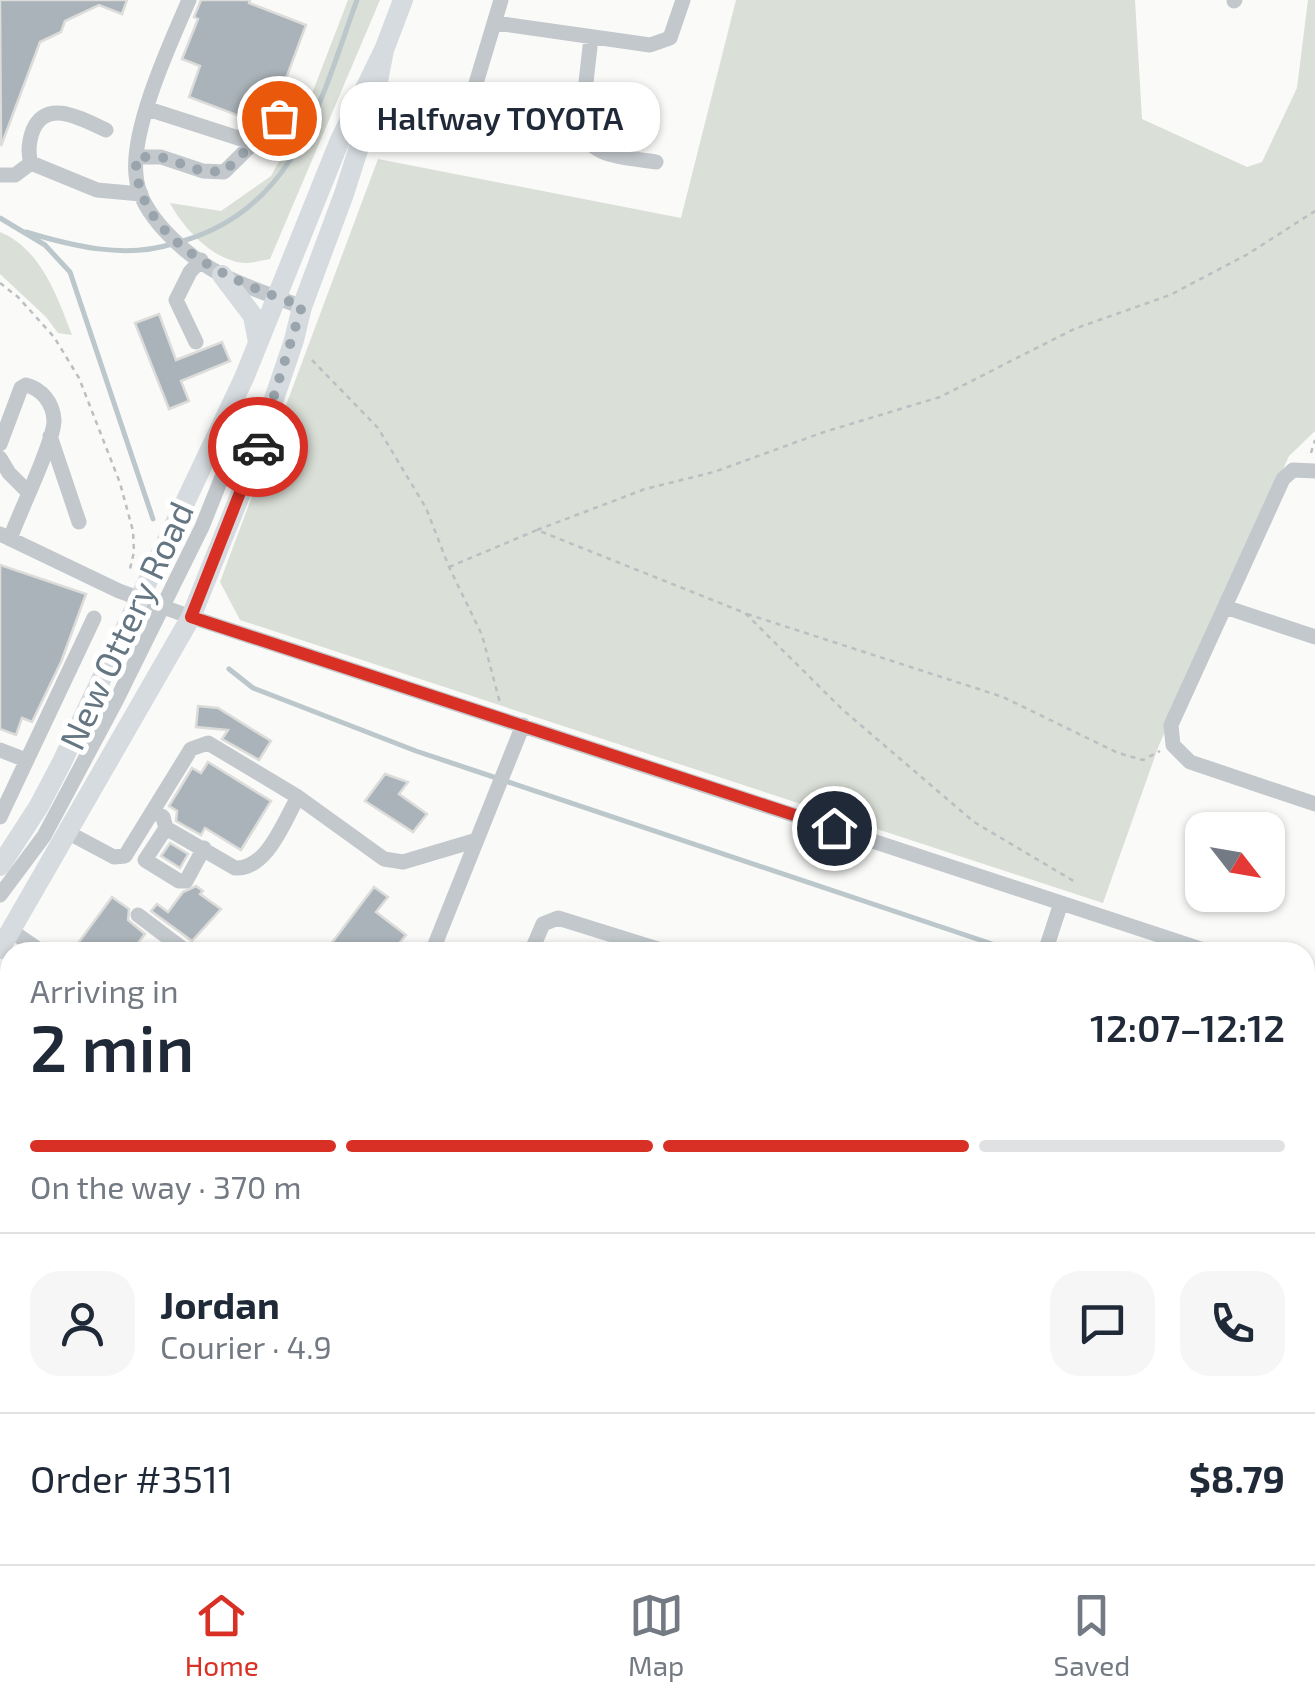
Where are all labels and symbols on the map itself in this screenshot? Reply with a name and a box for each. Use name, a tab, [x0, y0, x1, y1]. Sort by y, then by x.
pin	[237, 76, 322, 161]
callout: Halfway TOYOTA	[339, 83, 659, 153]
courier	[208, 397, 308, 497]
street label: New Ottery Road	[49, 495, 201, 756]
pin	[792, 786, 877, 871]
north arrow	[1185, 812, 1285, 912]

